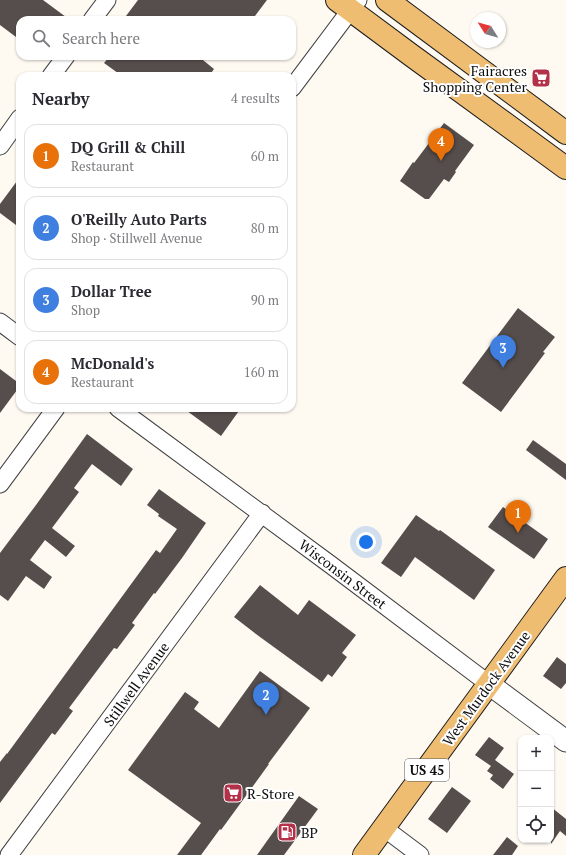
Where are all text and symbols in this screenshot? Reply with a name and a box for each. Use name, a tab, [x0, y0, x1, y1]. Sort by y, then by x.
north arrow	[470, 12, 506, 48]
search box	[16, 16, 296, 60]
icon: search	[30, 27, 52, 49]
text: Search here	[62, 28, 140, 48]
place label: Fairacres Shopping Center	[423, 61, 528, 96]
supermarket icon: Fairacres Shopping Center	[530, 67, 552, 89]
text: Nearby	[32, 87, 90, 110]
text: 4 results	[231, 89, 280, 107]
pin: 4	[428, 128, 454, 161]
text: DQ Grill & Chill	[71, 137, 185, 157]
text: 1	[42, 147, 50, 165]
text: 60 m	[251, 147, 279, 165]
text: Restaurant	[71, 157, 134, 175]
text: O'Reilly Auto Parts	[71, 209, 207, 229]
text: 2	[42, 219, 50, 237]
text: 80 m	[251, 219, 279, 237]
text: Shop · Stillwell Avenue	[71, 229, 202, 247]
text: Dollar Tree	[71, 281, 152, 301]
text: 3	[42, 291, 50, 309]
text: 90 m	[251, 291, 279, 309]
text: Shop	[71, 301, 100, 319]
pin: 3	[490, 335, 516, 368]
text: McDonald's	[71, 353, 154, 373]
text: 4	[42, 363, 50, 381]
text: 160 m	[244, 363, 279, 381]
text: Restaurant	[71, 373, 134, 391]
pin: 1	[505, 500, 531, 533]
your location	[356, 532, 376, 552]
street label: Wisconsin Street	[295, 535, 391, 614]
street label: West Murdock Avenue	[438, 627, 534, 749]
street label: Stillwell Avenue	[99, 638, 173, 730]
pin: 2	[253, 682, 279, 715]
map controls	[518, 735, 554, 843]
button: +	[518, 735, 554, 771]
road number: US 45	[405, 759, 449, 781]
button: −	[518, 771, 554, 807]
supermarket icon: R-Store	[222, 782, 244, 804]
place label: R-Store	[247, 784, 294, 803]
button: locate	[518, 807, 554, 843]
fuel station icon: BP	[276, 821, 298, 843]
place label: BP	[301, 823, 318, 842]

